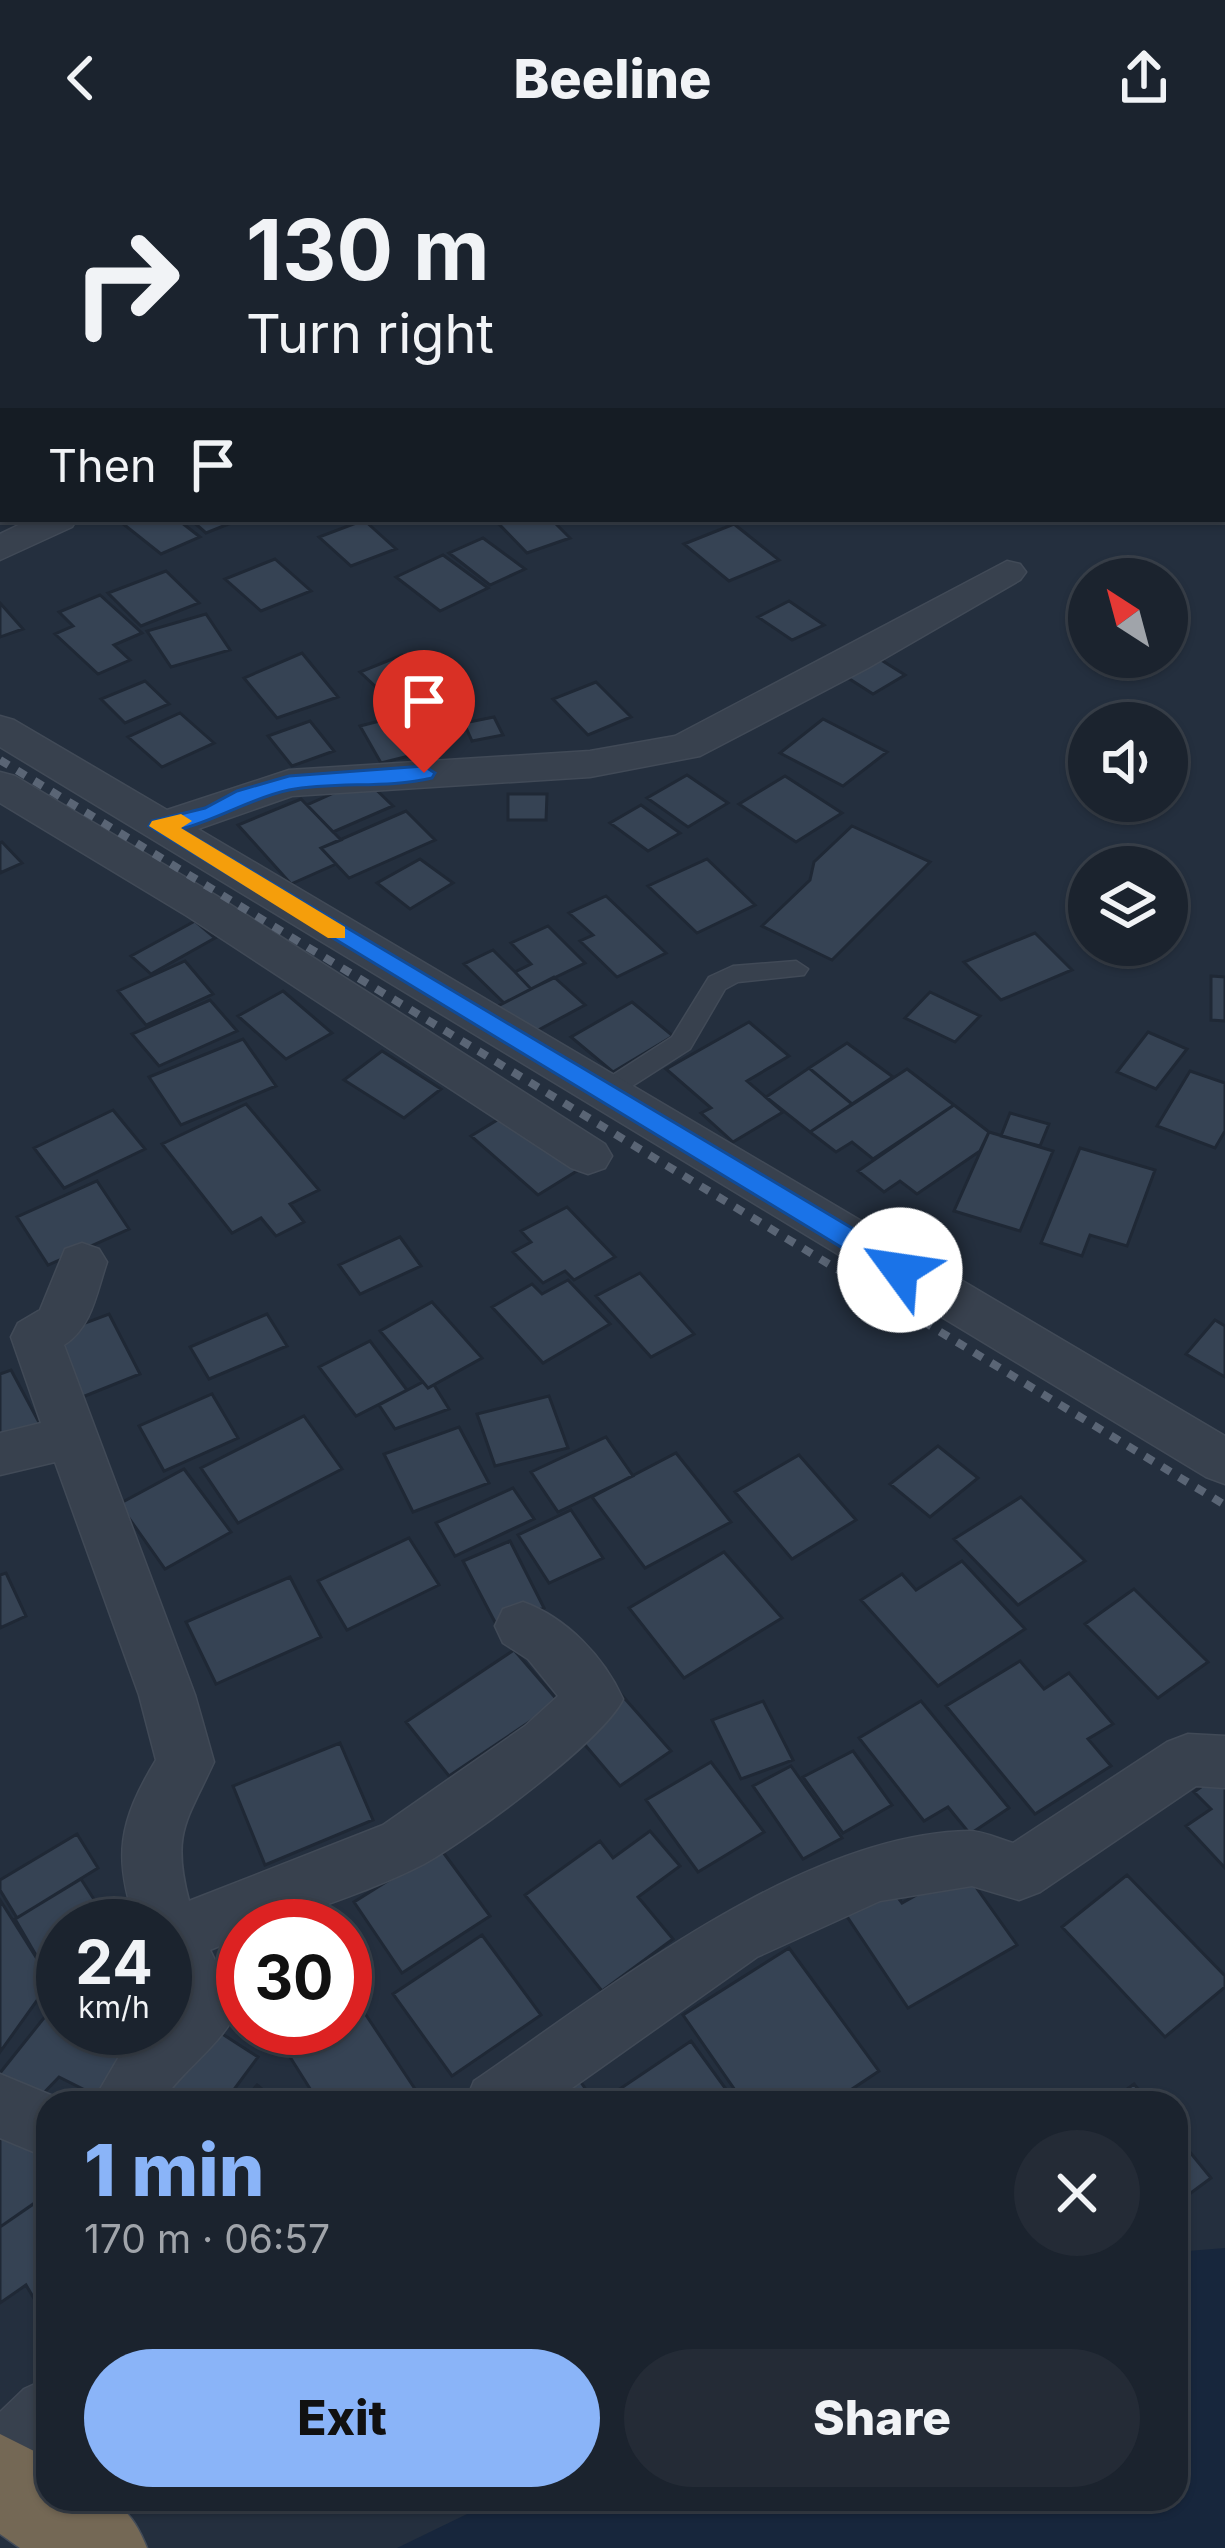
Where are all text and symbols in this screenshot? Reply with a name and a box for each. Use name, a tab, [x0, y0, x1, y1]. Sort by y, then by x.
icon: back	[48, 45, 114, 111]
icon: share	[1111, 45, 1177, 111]
text: Beeline	[513, 46, 712, 111]
text: 130 m	[246, 199, 490, 300]
icon: right	[48, 204, 204, 360]
text: Turn right	[246, 301, 494, 366]
icon: arrive	[180, 432, 246, 498]
text: Then	[48, 438, 156, 493]
north arrow	[1068, 558, 1188, 678]
map controls	[1068, 558, 1188, 966]
pin	[373, 650, 475, 773]
icon: arrive	[391, 668, 457, 734]
button: sound	[1068, 702, 1188, 822]
button: layers	[1068, 846, 1188, 966]
position arrow	[837, 1207, 963, 1333]
speed limit sign: 30	[216, 1899, 372, 2055]
text: 24	[75, 1926, 153, 1998]
text: km/h	[78, 1989, 150, 2025]
text: 1 min	[84, 2126, 264, 2213]
button: close	[1014, 2130, 1140, 2256]
text: 170 m · 06:57	[84, 2215, 330, 2262]
button: Exit	[84, 2349, 600, 2487]
button: Share	[624, 2349, 1140, 2487]

